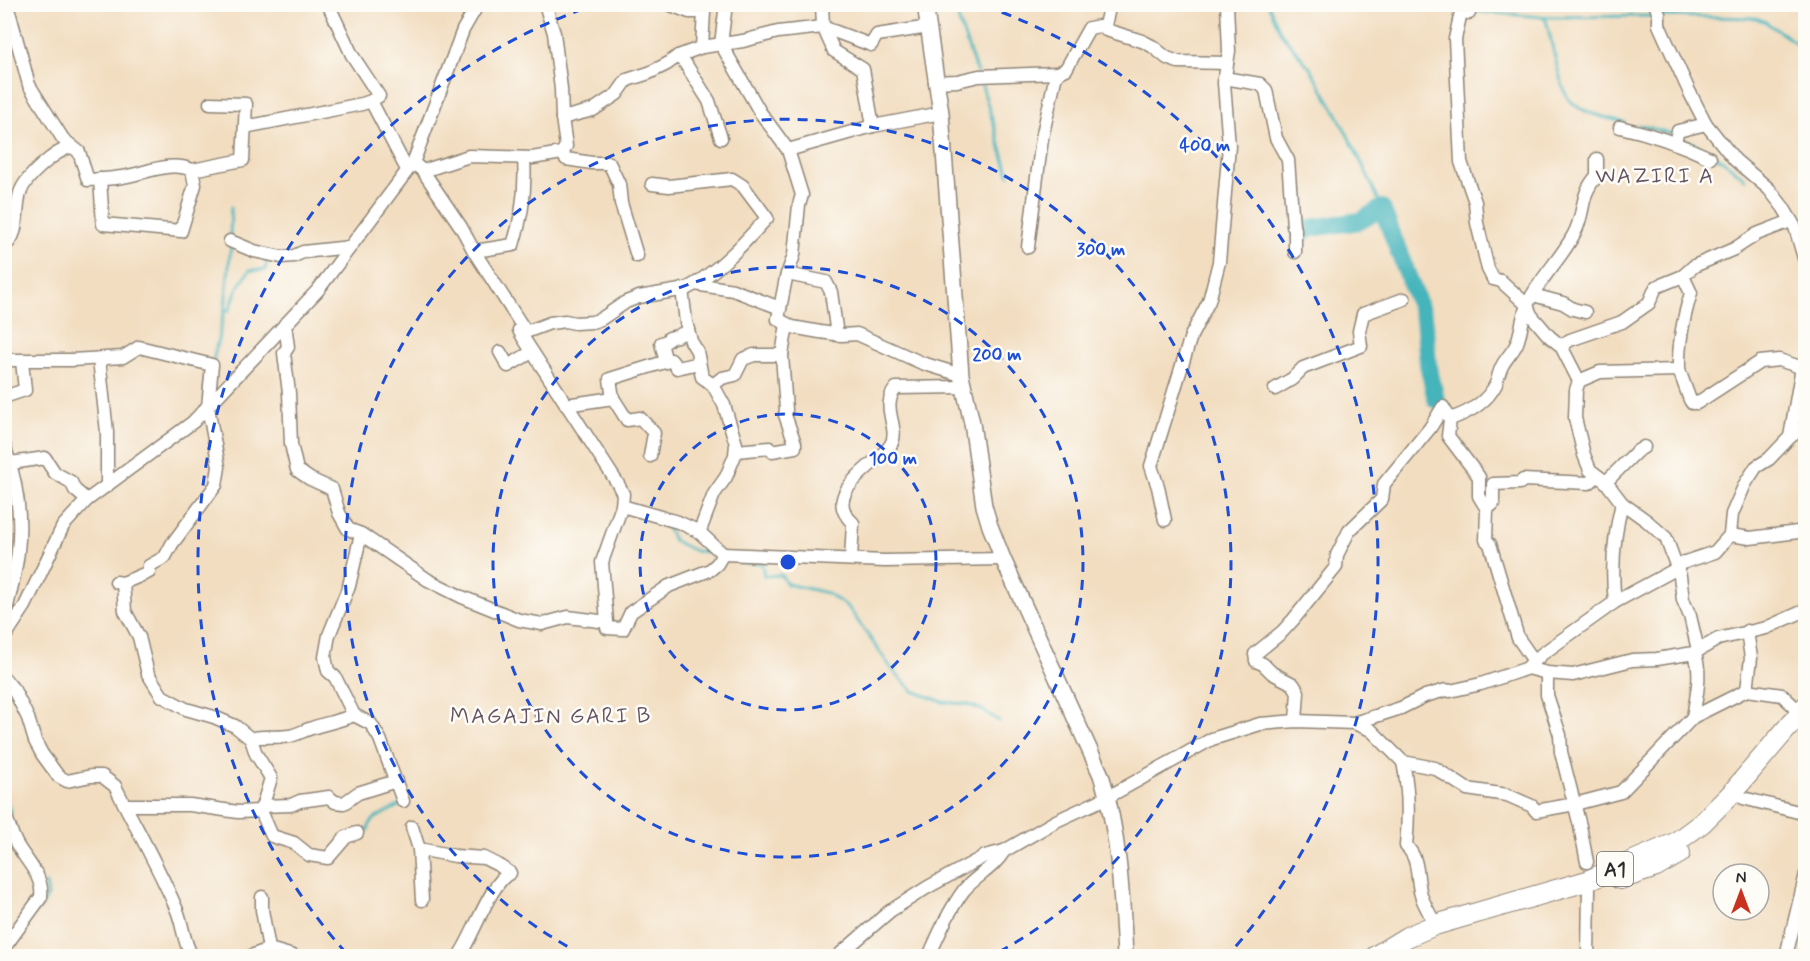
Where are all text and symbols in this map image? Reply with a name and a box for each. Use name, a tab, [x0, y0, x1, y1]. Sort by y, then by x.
text: 400 m	[1180, 134, 1230, 158]
district label: WAZIRI A	[1595, 163, 1715, 191]
text: 300 m	[1077, 238, 1125, 262]
text: 200 m	[972, 343, 1022, 367]
text: 100 m	[869, 447, 917, 471]
centre of rings	[778, 552, 798, 572]
district label: MAGAJIN GARI B	[450, 703, 652, 731]
road number: A1	[1597, 852, 1633, 886]
north arrow	[1711, 862, 1771, 922]
text: N	[1736, 868, 1746, 889]

